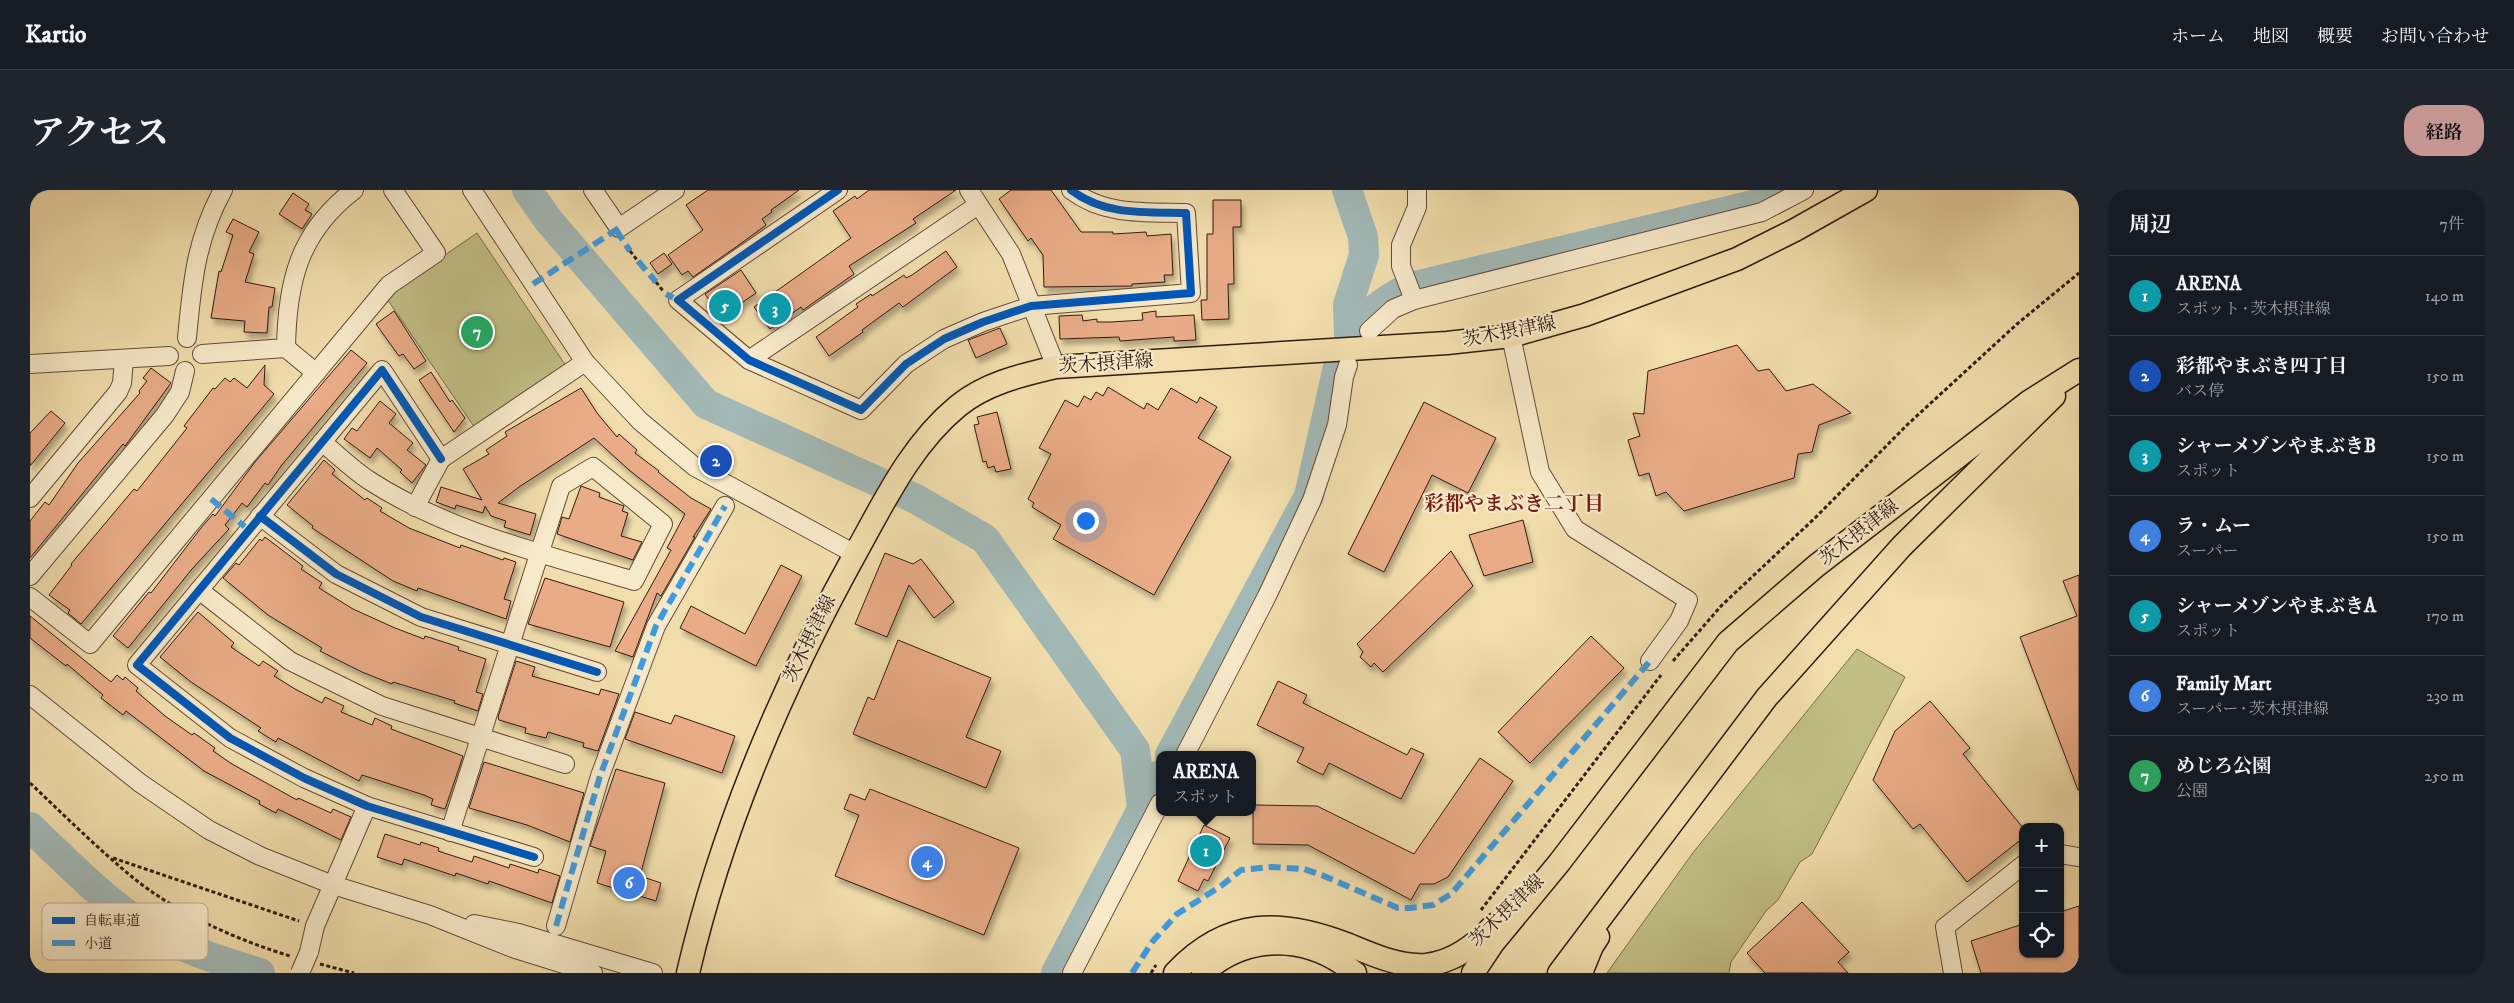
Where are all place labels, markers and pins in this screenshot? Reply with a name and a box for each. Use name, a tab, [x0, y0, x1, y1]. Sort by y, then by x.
pin: 5	[709, 287, 741, 325]
pin: 3	[759, 290, 791, 328]
pin: 7	[461, 313, 493, 351]
pin: 2	[700, 442, 732, 480]
pin: 1	[1190, 832, 1222, 870]
pin: 4	[911, 843, 943, 881]
pin: 6	[613, 864, 645, 902]

